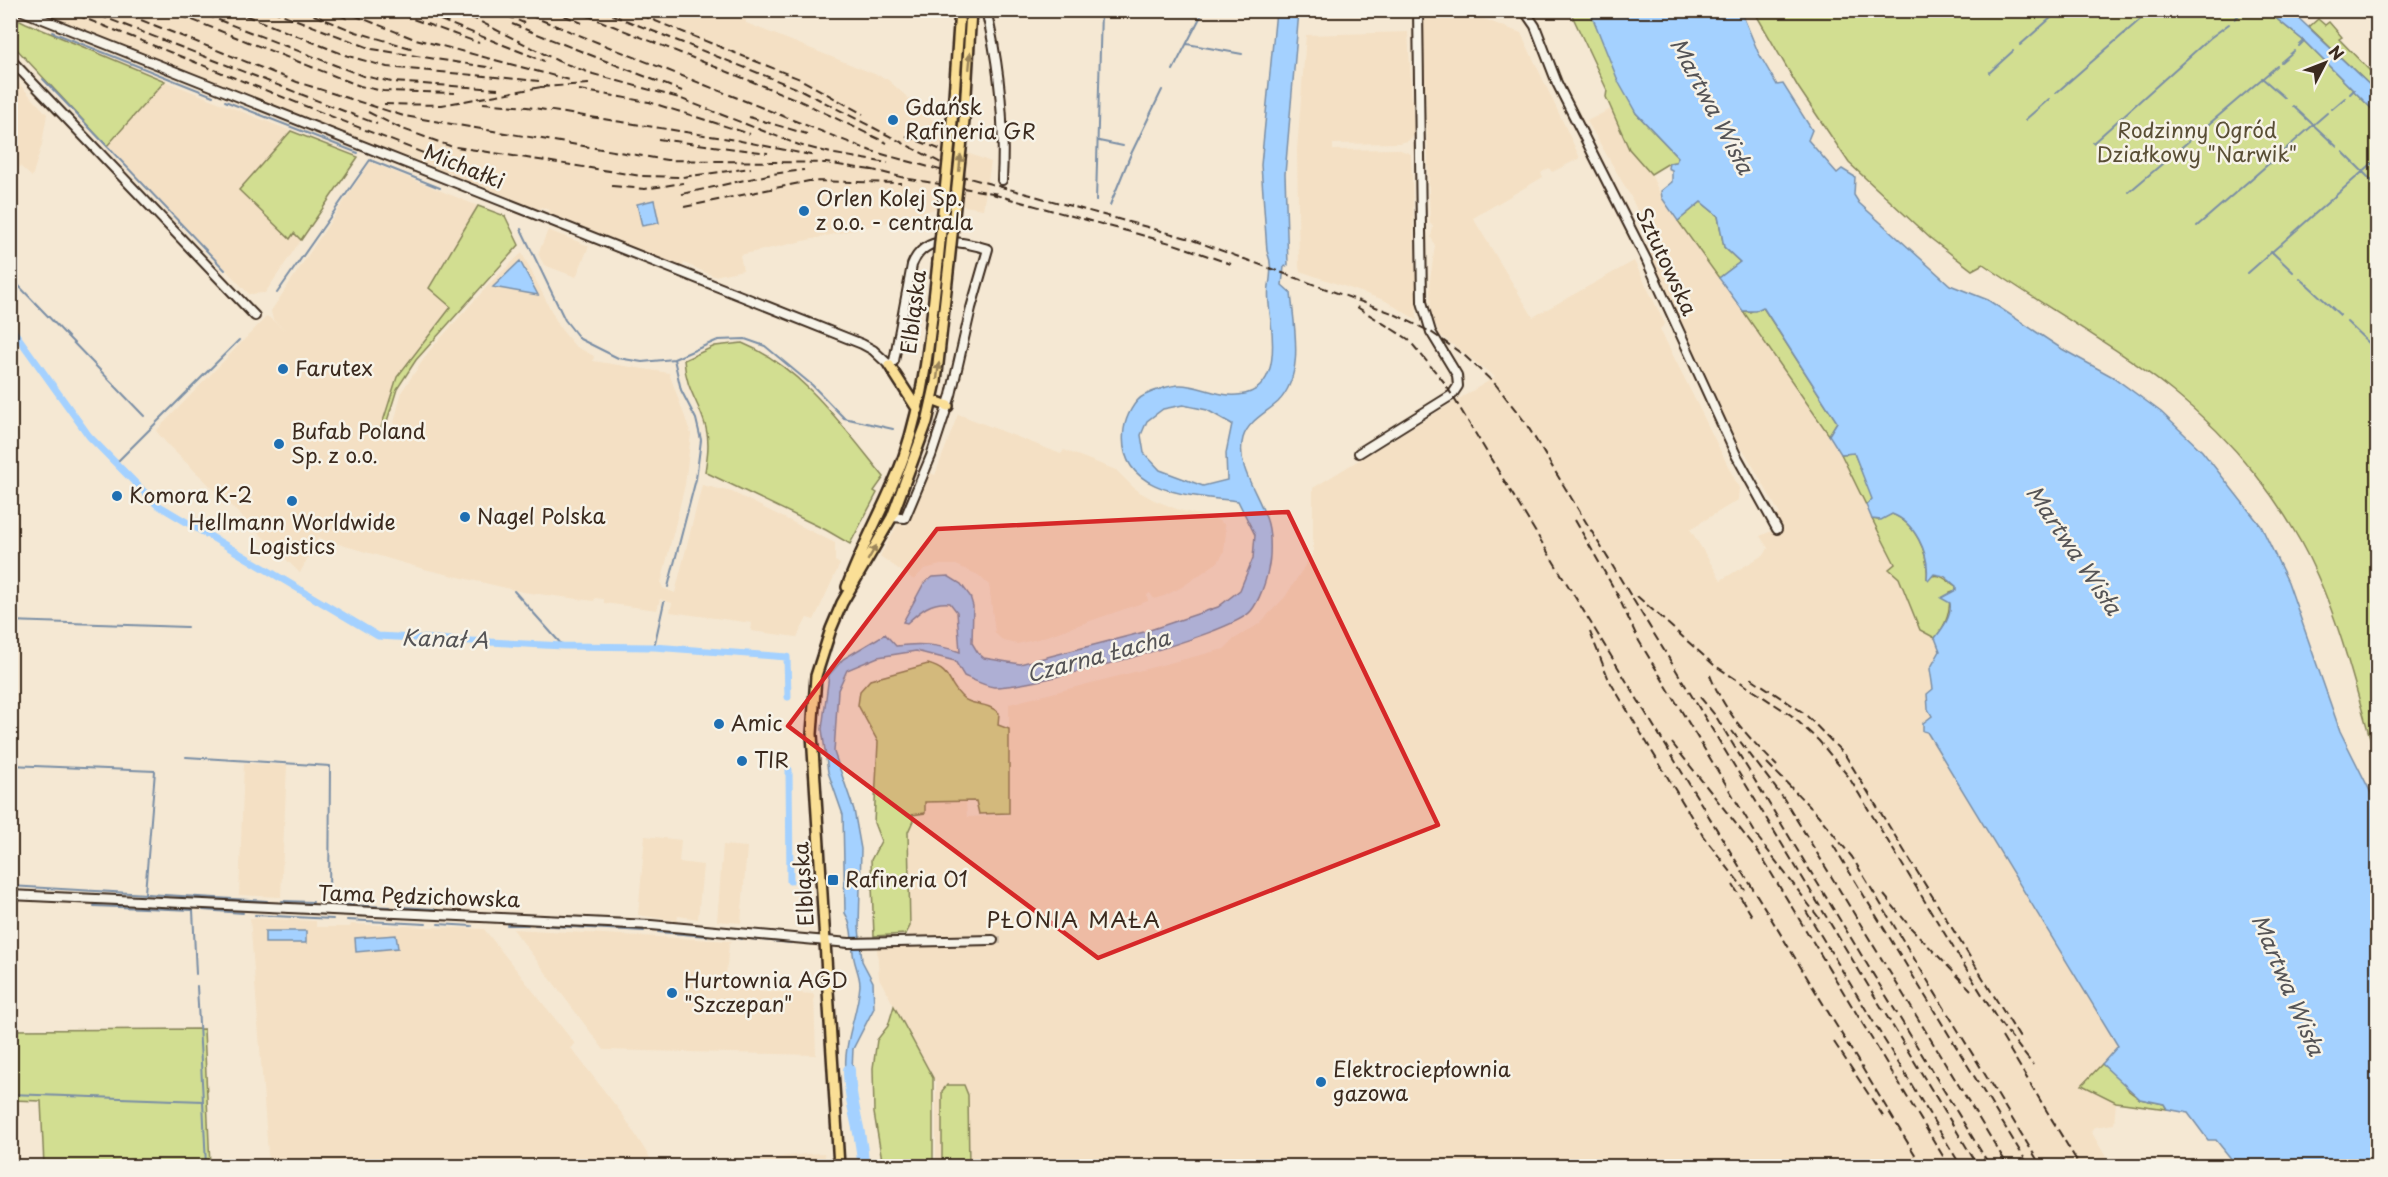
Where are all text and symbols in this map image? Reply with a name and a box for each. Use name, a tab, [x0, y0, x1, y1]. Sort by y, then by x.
water label: Martwa Wisła	[1663, 31, 1764, 181]
north arrow	[2295, 33, 2355, 93]
text: N	[2324, 40, 2350, 65]
one-way arrow	[965, 51, 975, 70]
place label: Gdańsk Rafineria GR	[905, 90, 1036, 146]
marker: Gdańsk Rafineria GR	[886, 113, 900, 127]
park label: Rodzinny Ogród Działkowy "Narwik"	[2097, 113, 2297, 169]
street label: Michałki	[420, 134, 510, 196]
one-way arrow	[955, 153, 964, 172]
place label: Orlen Kolej Sp. z o.o. - centrala	[816, 181, 974, 237]
street label: Sztutowska	[1629, 202, 1707, 320]
marker: Orlen Kolej Sp. z o.o. - centrala	[797, 204, 811, 218]
street label: Elbląska	[891, 268, 933, 356]
place label: Farutex	[295, 351, 373, 383]
one-way arrow	[933, 361, 942, 380]
marker: Farutex	[276, 362, 290, 376]
place label: Bufab Poland Sp. z o.o.	[291, 414, 426, 470]
marker: Bufab Poland Sp. z o.o.	[272, 437, 286, 451]
place label: Komora K-2	[129, 478, 252, 510]
water label: Martwa Wisła	[2019, 478, 2132, 622]
marker: Komora K-2	[110, 489, 124, 503]
marker: Hellmann Worldwide Logistics	[285, 494, 299, 508]
place label: Nagel Polska	[477, 499, 605, 531]
place label: Hellmann Worldwide Logistics	[188, 505, 396, 561]
marker: Nagel Polska	[458, 510, 472, 524]
one-way arrow	[867, 544, 877, 561]
water label: Kanał A	[401, 619, 489, 656]
water label: Czarna Łacha	[1022, 619, 1174, 690]
place label: Amic	[731, 706, 782, 738]
marker: Amic	[712, 717, 726, 731]
place label: TIR	[754, 743, 789, 775]
marker: TIR	[735, 754, 749, 768]
street label: Elbląska	[783, 841, 821, 927]
place label: Rafineria 01	[845, 862, 968, 894]
marker: Rafineria 01	[826, 873, 840, 887]
street label: Tama Pędzichowska	[317, 875, 521, 915]
district label: PŁONIA MAŁA	[987, 902, 1161, 935]
water label: Martwa Wisła	[2245, 909, 2334, 1061]
place label: Hurtownia AGD "Szczepan"	[684, 963, 848, 1019]
marker: Hurtownia AGD "Szczepan"	[665, 986, 679, 1000]
place label: Elektrociepłownia gazowa	[1333, 1052, 1511, 1108]
marker: Elektrociepłownia gazowa	[1314, 1075, 1328, 1089]

